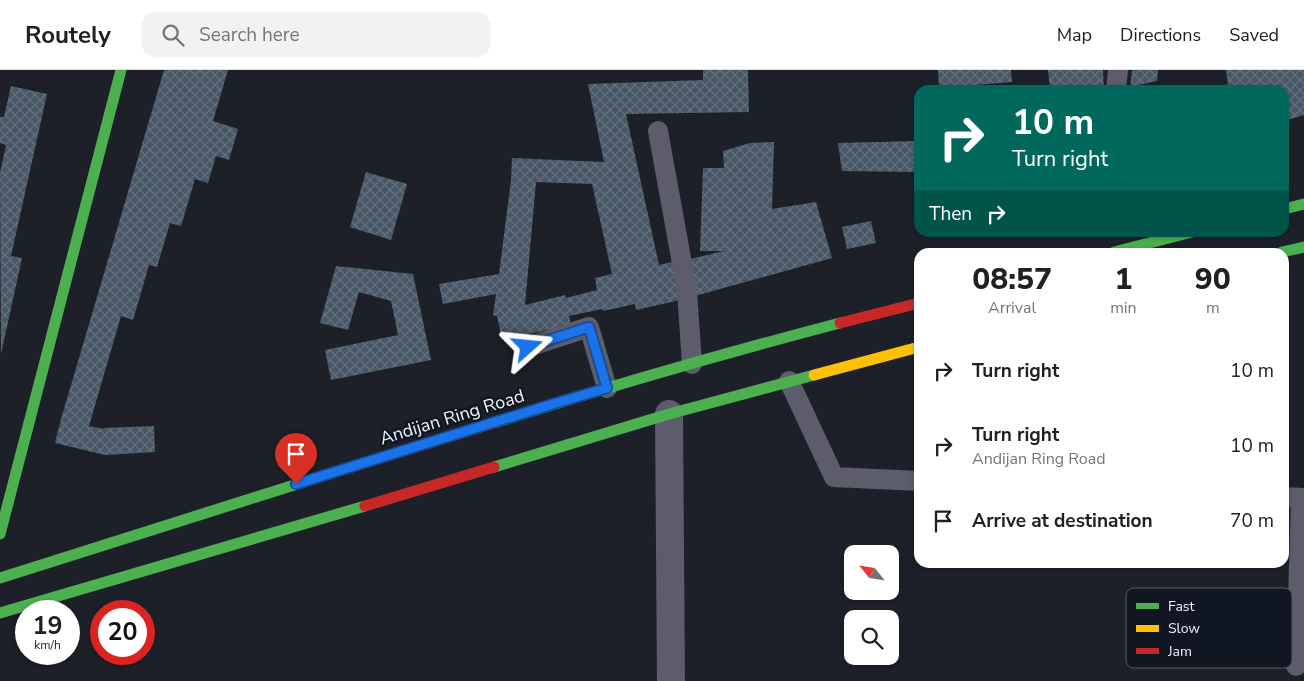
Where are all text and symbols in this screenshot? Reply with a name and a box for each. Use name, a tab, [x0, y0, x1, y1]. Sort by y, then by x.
search box	[141, 12, 491, 57]
text: Routely	[25, 19, 111, 51]
icon: search	[159, 21, 187, 49]
text: Search here	[199, 22, 300, 48]
text: Map	[1057, 23, 1092, 47]
text: Directions	[1120, 23, 1201, 47]
text: Saved	[1229, 23, 1279, 47]
text: 10 m	[1012, 99, 1094, 146]
icon: right	[929, 105, 994, 170]
text: Turn right	[1012, 144, 1108, 174]
icon: right	[982, 200, 1010, 228]
text: Then	[929, 201, 972, 227]
text: 08:57	[972, 259, 1052, 300]
text: 1	[1114, 259, 1132, 300]
text: 90	[1195, 259, 1231, 300]
text: Arrival	[988, 297, 1036, 319]
text: min	[1110, 297, 1137, 319]
text: m	[1206, 297, 1220, 319]
position arrow	[501, 320, 553, 372]
icon: right	[929, 357, 957, 385]
text: Turn right	[972, 358, 1059, 384]
text: 10 m	[1230, 358, 1274, 384]
street label: Andijan Ring Road	[377, 384, 527, 450]
text: Turn right	[972, 422, 1059, 448]
icon: right	[929, 432, 957, 460]
pin	[275, 433, 317, 484]
text: 10 m	[1230, 433, 1274, 459]
icon: arrive	[282, 440, 310, 468]
text: Andijan Ring Road	[972, 448, 1105, 470]
icon: arrive	[929, 507, 957, 535]
text: Arrive at destination	[972, 508, 1153, 534]
text: 70 m	[1230, 508, 1274, 534]
north arrow	[844, 545, 899, 600]
map controls	[844, 545, 899, 665]
legend	[1126, 588, 1292, 668]
text: Fast	[1168, 597, 1194, 616]
speed limit sign: 20	[90, 600, 155, 665]
text: 19	[32, 609, 63, 643]
button: search	[844, 610, 899, 665]
text: Slow	[1168, 619, 1200, 638]
text: km/h	[34, 637, 61, 653]
text: Jam	[1167, 642, 1192, 661]

